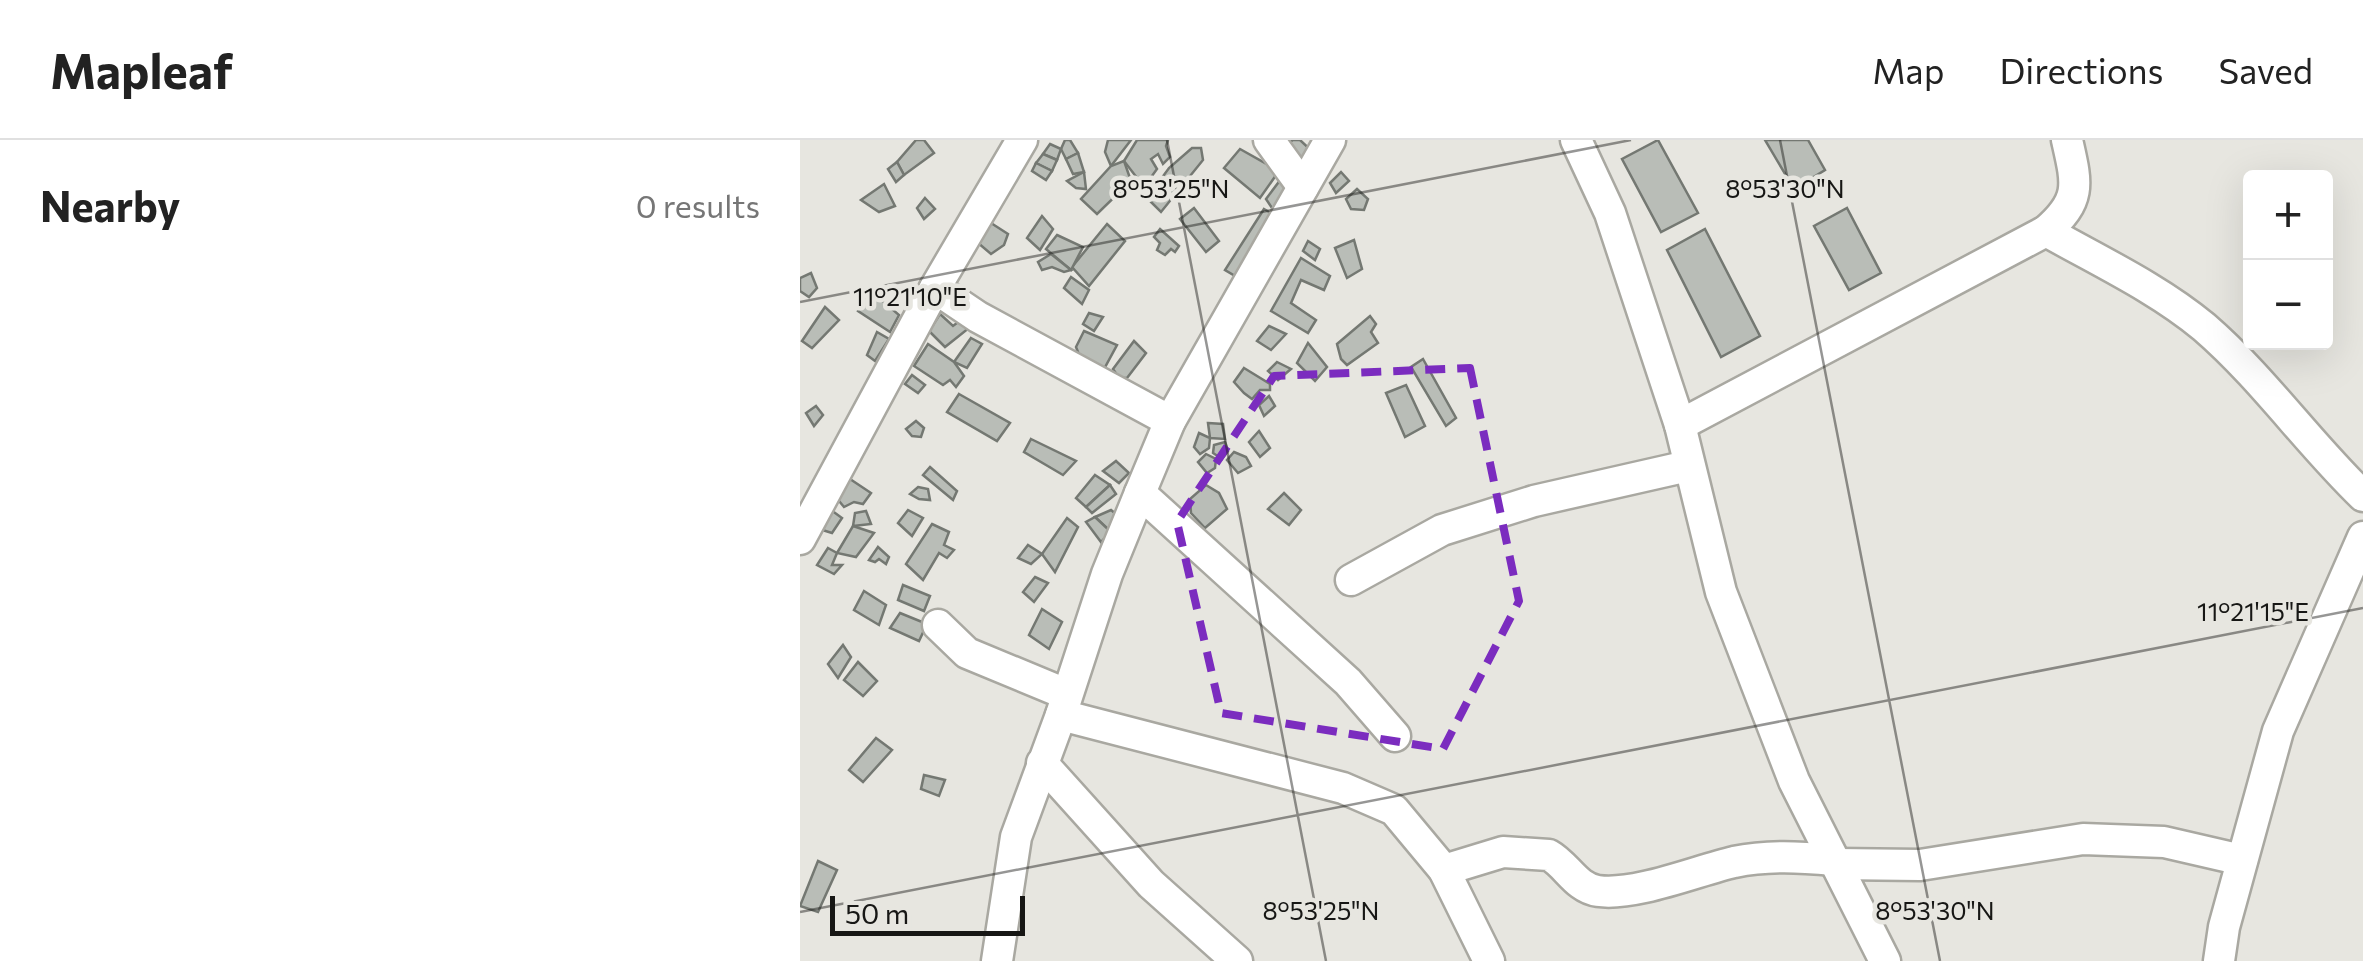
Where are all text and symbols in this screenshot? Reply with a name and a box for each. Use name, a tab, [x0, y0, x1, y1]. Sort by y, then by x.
text: Mapleaf	[50, 40, 233, 99]
text: Map	[1872, 48, 1944, 91]
text: Directions	[1999, 48, 2164, 91]
text: Saved	[2219, 48, 2313, 91]
map controls	[2243, 170, 2333, 350]
button: +	[2243, 170, 2333, 260]
text: 8°53'25"N	[1113, 173, 1229, 203]
text: 8°53'30"N	[1725, 173, 1845, 203]
text: Nearby	[40, 179, 180, 231]
text: 0 results	[636, 185, 760, 225]
button: −	[2243, 260, 2333, 350]
text: 11°21'10"E	[853, 281, 967, 311]
text: 11°21'15"E	[2197, 596, 2309, 626]
scale bar	[830, 891, 1025, 936]
text: 8°53'25"N	[1263, 895, 1379, 925]
text: 8°53'30"N	[1875, 895, 1995, 925]
text: 50 m	[845, 896, 909, 930]

